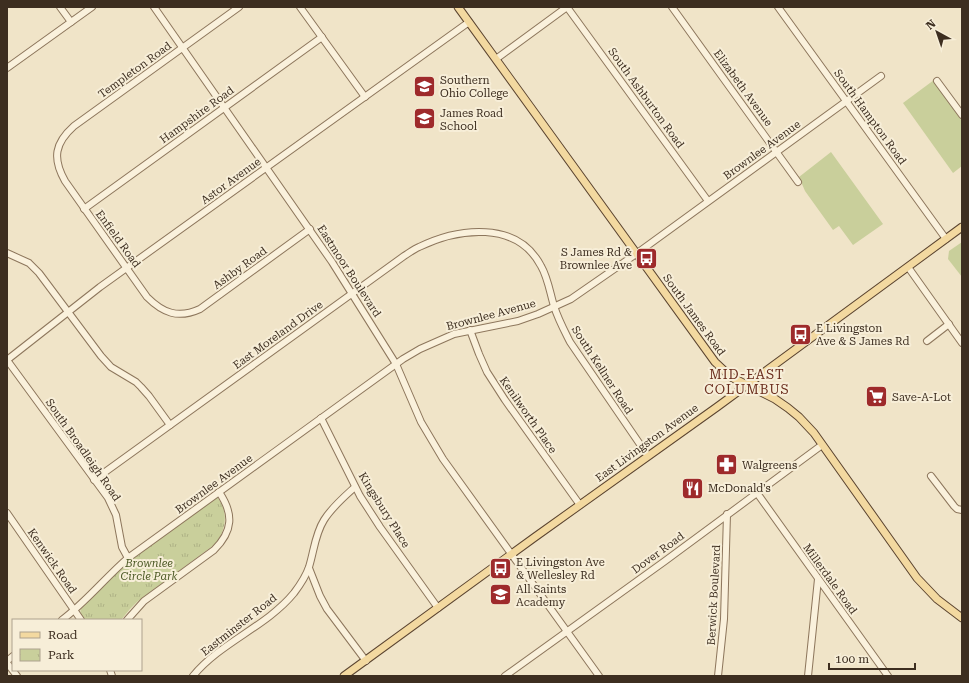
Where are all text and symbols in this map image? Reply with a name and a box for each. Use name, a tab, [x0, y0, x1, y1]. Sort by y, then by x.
north arrow	[917, 12, 957, 52]
text: N	[923, 17, 939, 32]
street label: Templeton Road	[96, 39, 174, 101]
street label: South Ashburton Road	[605, 45, 687, 151]
street label: Elizabeth Avenue	[711, 47, 775, 129]
street label: South Hampton Road	[831, 67, 909, 167]
school or university icon: Southern Ohio College	[411, 73, 437, 99]
place label: Southern Ohio College	[440, 74, 508, 100]
street label: Hampshire Road	[157, 84, 237, 146]
school or university icon: James Road School	[412, 106, 438, 132]
place label: James Road School	[440, 107, 503, 133]
street label: Brownlee Avenue	[721, 118, 803, 182]
street label: Astor Avenue	[199, 155, 263, 207]
street label: Enfield Road	[93, 208, 143, 270]
street label: Eastmoor Boulevard	[314, 223, 384, 319]
street label: Ashby Road	[211, 244, 269, 292]
bus stop icon: S James Rd & Brownlee Ave	[634, 245, 660, 271]
place label: S James Rd & Brownlee Ave	[560, 246, 632, 272]
street label: South James Road	[660, 272, 728, 358]
street label: Brownlee Avenue	[445, 297, 537, 333]
street label: East Moreland Drive	[231, 298, 325, 372]
bus stop icon: E Livingston Ave & S James Rd	[788, 321, 814, 347]
place label: E Livingston Ave & S James Rd	[816, 322, 909, 348]
street label: South Kellner Road	[569, 323, 635, 417]
district label: MID-EAST COLUMBUS	[704, 367, 790, 397]
street label: Kenilworth Place	[497, 374, 559, 456]
supermarket icon: Save-A-Lot	[863, 384, 889, 410]
place label: Save-A-Lot	[892, 391, 951, 404]
street label: South Broadleigh Road	[43, 396, 123, 504]
street label: East Livingston Avenue	[593, 401, 701, 485]
street label: Brownlee Avenue	[173, 452, 255, 516]
pharmacy icon: Walgreens	[713, 452, 739, 478]
place label: Walgreens	[742, 459, 797, 472]
street label: Kingsbury Place	[356, 470, 412, 550]
restaurant icon: McDonald's	[679, 475, 705, 501]
place label: McDonald's	[708, 482, 771, 495]
street label: Kenwick Road	[25, 526, 79, 596]
street label: Dover Road	[629, 530, 687, 576]
street label: Millerdale Road	[800, 541, 860, 617]
street label: Berwick Boulevard	[705, 544, 723, 646]
bus stop icon: E Livingston Ave & Wellesley Rd	[488, 555, 514, 581]
place label: E Livingston Ave & Wellesley Rd	[516, 556, 605, 582]
park label: Brownlee Circle Park	[121, 557, 177, 583]
school or university icon: All Saints Academy	[487, 582, 513, 608]
place label: All Saints Academy	[516, 583, 566, 609]
street label: Eastminster Road	[199, 591, 279, 659]
legend	[12, 619, 142, 671]
text: Road	[48, 628, 78, 642]
scale bar	[829, 645, 915, 671]
text: Park	[48, 648, 75, 662]
text: 100 m	[835, 652, 869, 666]

